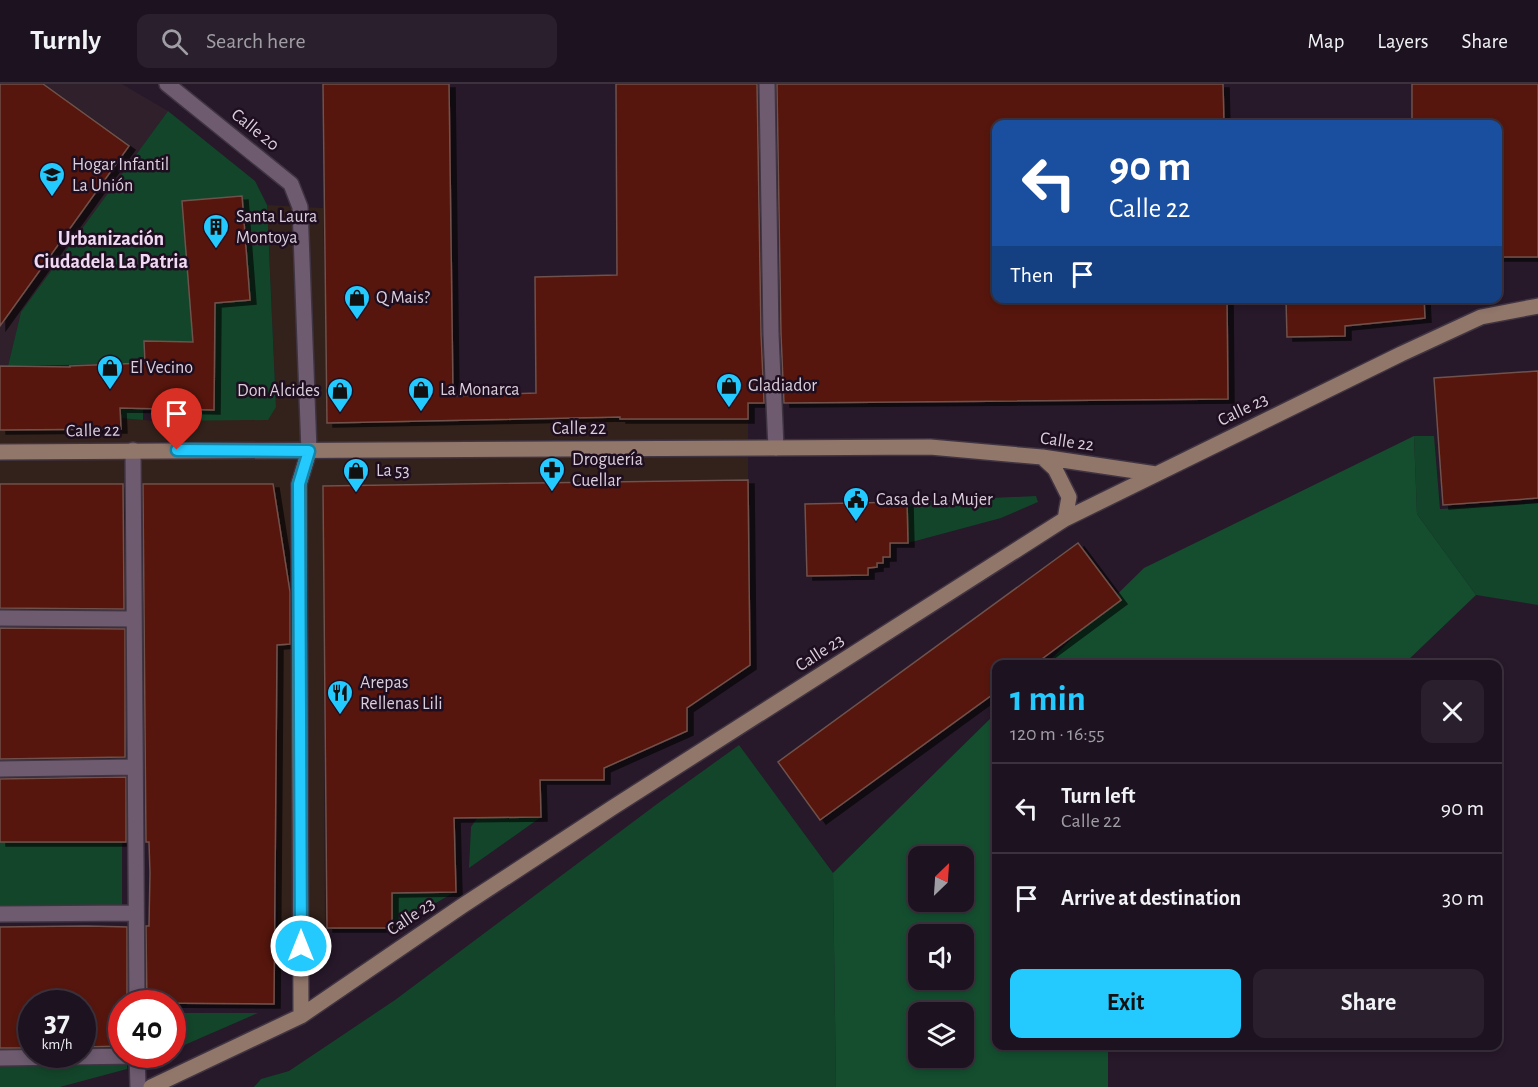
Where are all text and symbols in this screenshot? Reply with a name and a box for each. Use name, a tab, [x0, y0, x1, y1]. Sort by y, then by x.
search box	[137, 14, 557, 68]
icon: search	[158, 25, 191, 58]
text: Turnly	[30, 27, 101, 55]
text: Search here	[206, 30, 306, 52]
text: Map	[1308, 31, 1344, 52]
text: Layers	[1377, 31, 1428, 52]
text: Share	[1461, 31, 1508, 52]
street label: Calle 20	[228, 106, 282, 154]
icon: left	[1010, 144, 1088, 222]
text: 90 m	[1109, 146, 1191, 188]
place label: Hogar Infantil La Unión	[72, 156, 169, 195]
school or university icon: Hogar Infantil La Unión	[37, 160, 67, 198]
text: Calle 22	[1109, 195, 1190, 222]
place label: Santa Laura Montoya	[236, 208, 317, 247]
building icon: Santa Laura Montoya	[201, 212, 231, 250]
district label: Urbanización Ciudadela La Patria	[34, 229, 188, 272]
icon: arrive	[1066, 258, 1099, 291]
text: Then	[1010, 264, 1054, 286]
shop icon: Q Mais?	[342, 283, 372, 321]
place label: Q Mais?	[376, 289, 431, 307]
shop icon: El Vecino	[95, 353, 125, 391]
place label: El Vecino	[130, 359, 193, 377]
shop icon: Gladiador	[714, 371, 744, 409]
shop icon: La Monarca	[406, 375, 436, 413]
shop icon: Don Alcides	[325, 376, 355, 414]
place label: Gladiador	[748, 377, 817, 395]
place label: La Monarca	[440, 381, 520, 399]
place label: Don Alcides	[237, 382, 320, 400]
pin	[151, 388, 202, 450]
street label: Calle 23	[1215, 390, 1271, 430]
icon: arrive	[160, 397, 193, 430]
street label: Calle 22	[552, 420, 606, 438]
street label: Calle 22	[66, 422, 120, 440]
street label: Calle 22	[1039, 429, 1095, 455]
place label: Droguería Cuellar	[572, 451, 643, 490]
pharmacy icon: Droguería Cuellar	[537, 455, 567, 493]
shop icon: La 53	[341, 456, 371, 494]
place label: La 53	[376, 462, 410, 480]
public building icon: Casa de La Mujer	[841, 485, 871, 523]
place label: Casa de La Mujer	[876, 491, 993, 509]
street label: Calle 23	[793, 631, 847, 675]
place label: Arepas Rellenas Lili	[360, 674, 443, 713]
restaurant icon: Arepas Rellenas Lili	[325, 678, 355, 716]
button: close	[1421, 680, 1484, 743]
text: 1 min	[1010, 681, 1086, 717]
text: 120 m · 16:55	[1010, 724, 1105, 744]
text: Turn left	[1061, 785, 1135, 807]
icon: left	[1010, 792, 1043, 825]
text: 90 m	[1441, 797, 1484, 819]
text: Calle 22	[1061, 811, 1121, 831]
north arrow	[908, 846, 974, 912]
map controls	[908, 846, 974, 1068]
icon: arrive	[1010, 882, 1043, 915]
text: Arrive at destination	[1061, 887, 1241, 909]
text: 30 m	[1442, 887, 1484, 909]
street label: Calle 23	[384, 895, 438, 939]
position arrow	[269, 914, 333, 978]
button: sound	[908, 924, 974, 990]
button: Exit	[1010, 969, 1241, 1038]
button: Share	[1253, 969, 1484, 1038]
speed limit sign: 40	[108, 990, 186, 1068]
button: layers	[908, 1002, 974, 1068]
text: 37	[44, 1007, 70, 1037]
text: km/h	[42, 1037, 72, 1052]

